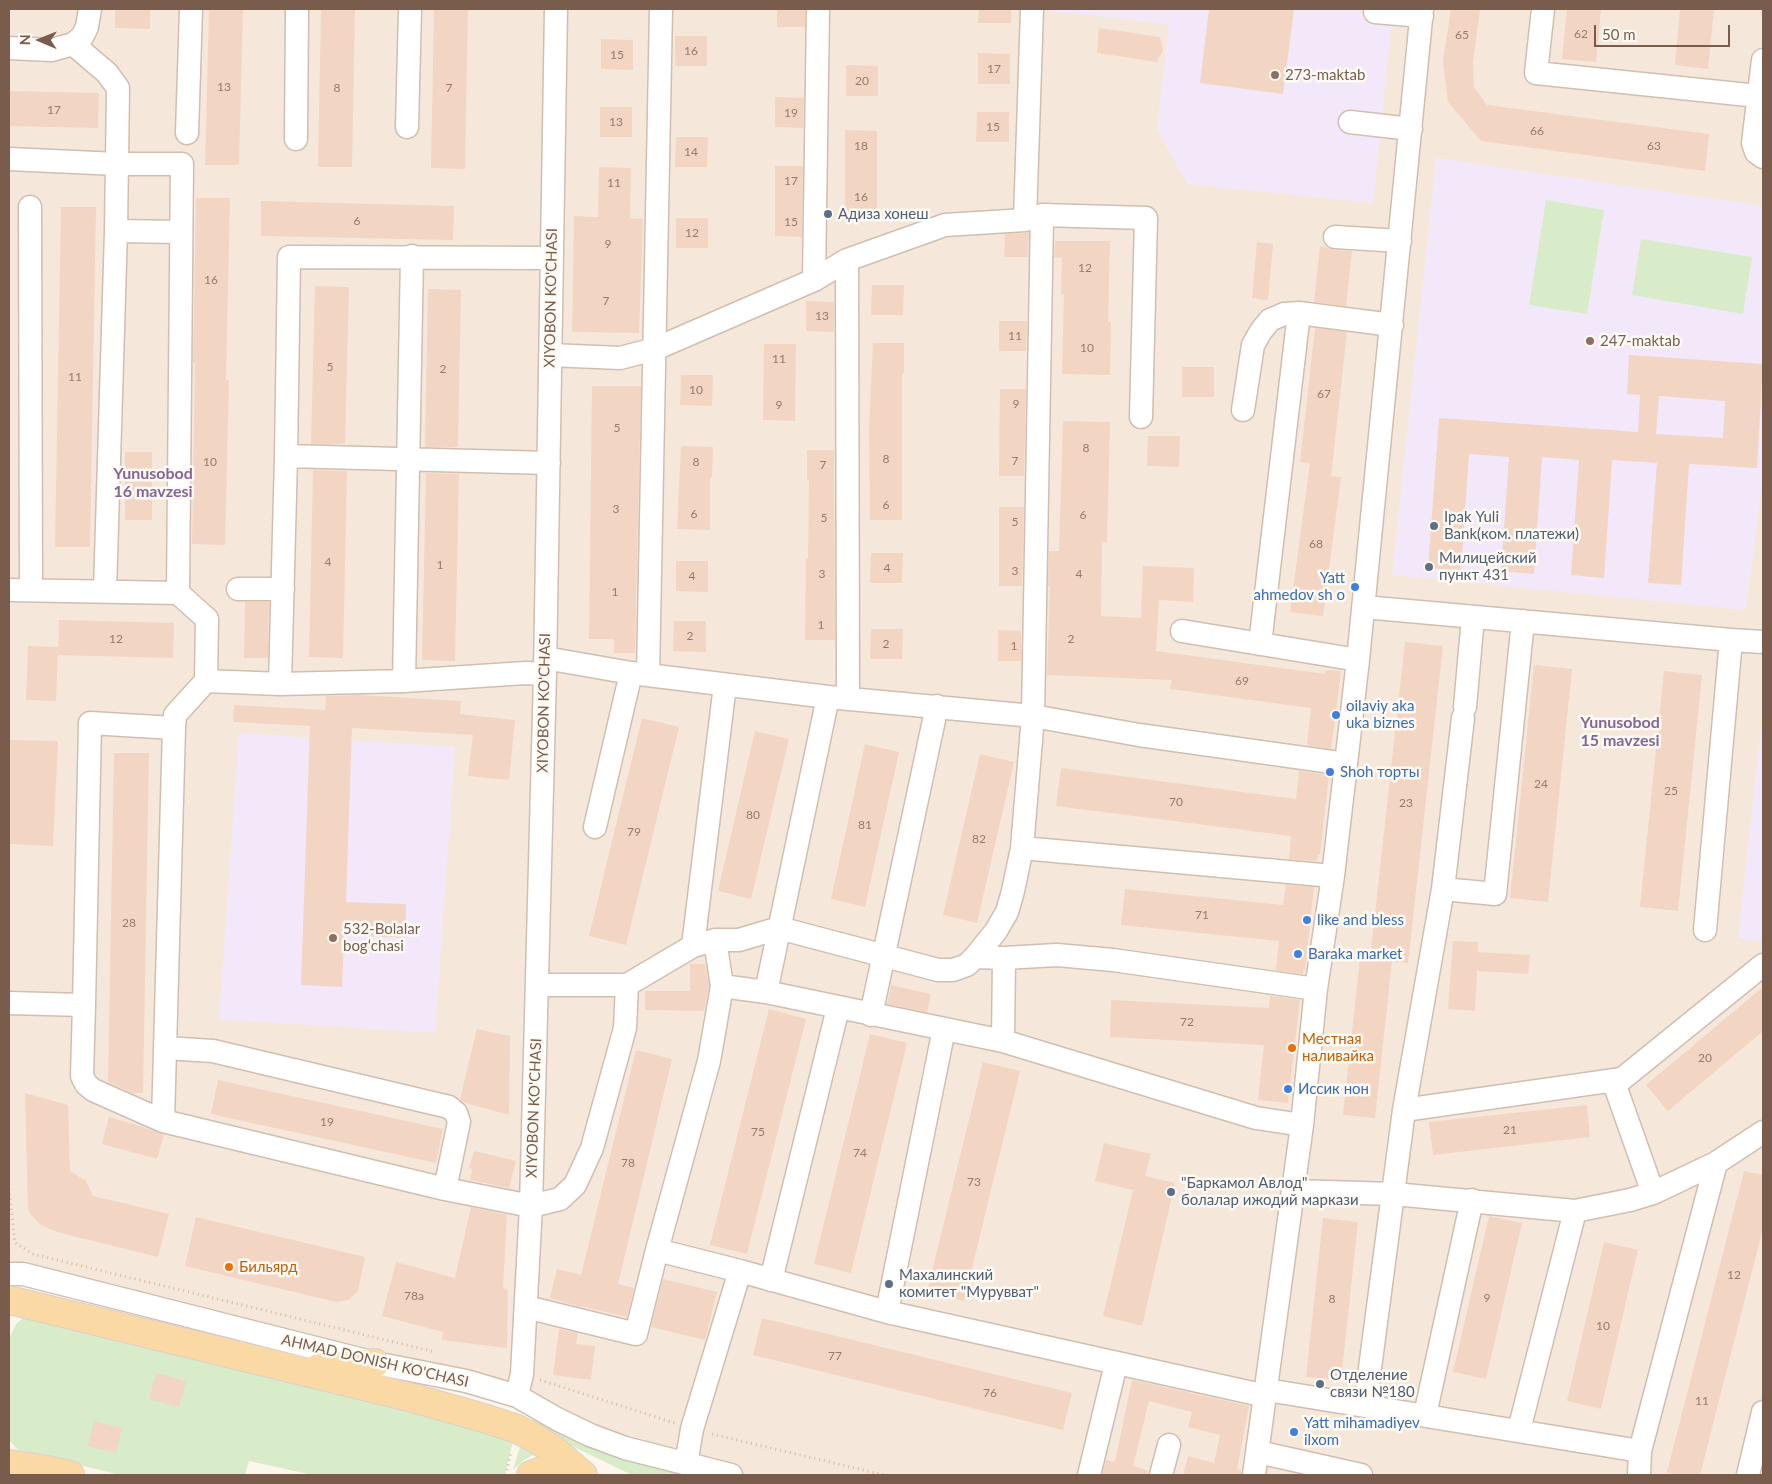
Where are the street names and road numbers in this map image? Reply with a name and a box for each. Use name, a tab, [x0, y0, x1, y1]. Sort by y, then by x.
street label: XIYOBON KO'CHASI	[541, 228, 561, 368]
street label: XIYOBON KO'CHASI	[534, 633, 554, 773]
street label: XIYOBON KO'CHASI	[523, 1038, 545, 1178]
street label: AHMAD DONISH KO'CHASI	[280, 1331, 470, 1391]

